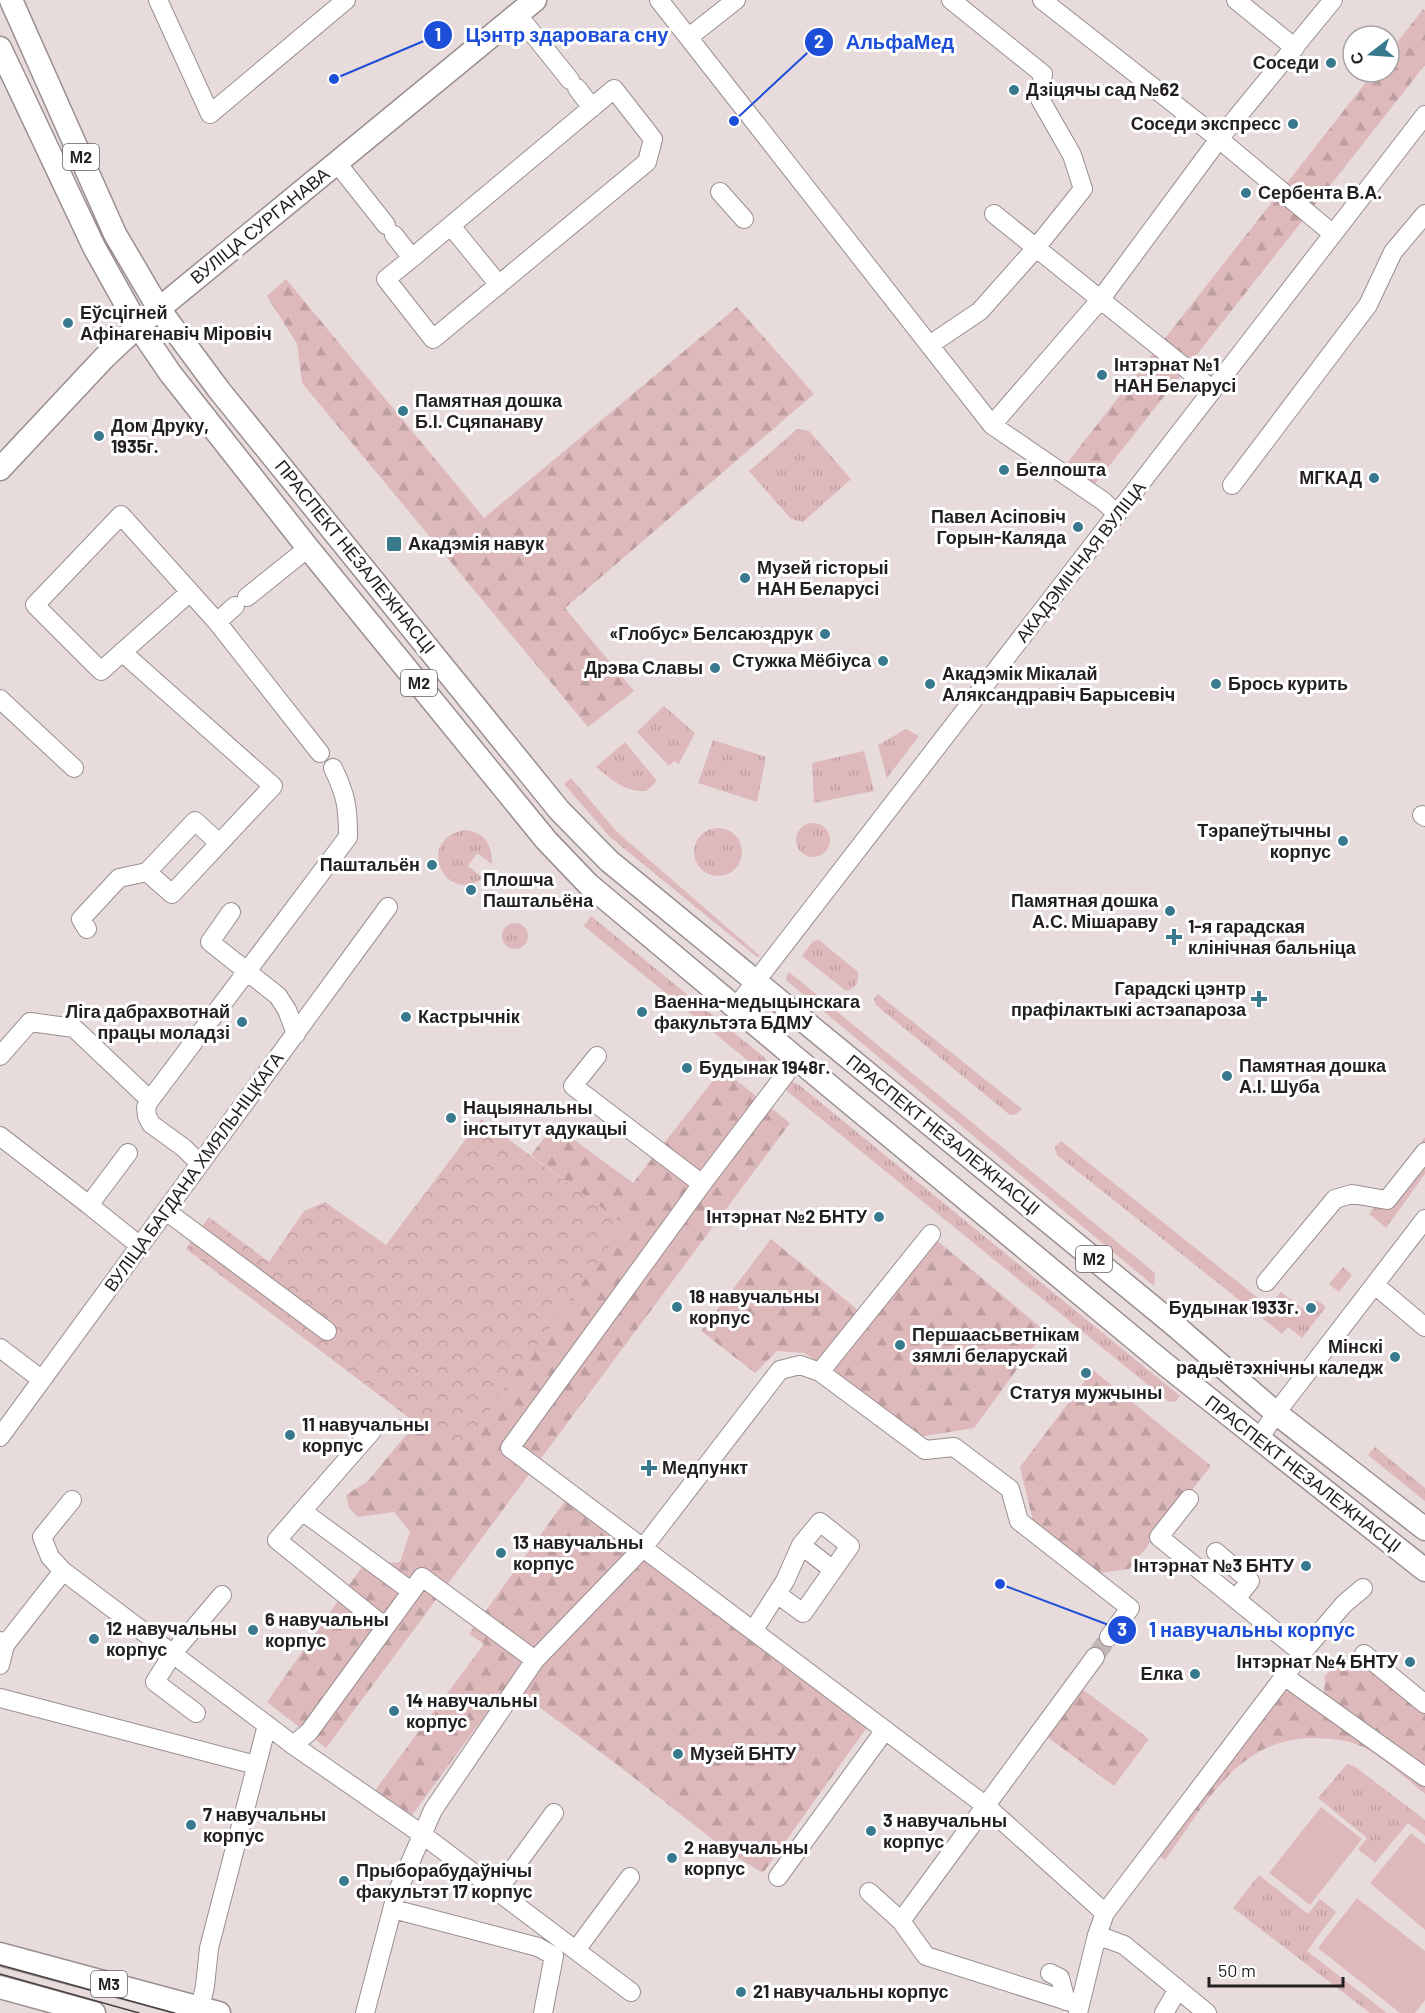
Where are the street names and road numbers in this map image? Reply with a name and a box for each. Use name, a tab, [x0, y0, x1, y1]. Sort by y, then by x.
road number: М2	[63, 144, 99, 170]
street label: ВУЛІЦА СУРГАНАВА	[185, 162, 333, 288]
street label: ПРАСПЕКТ НЕЗАЛЕЖНАСЦІ	[271, 455, 441, 658]
street label: АКАДЭМІЧНАЯ ВУЛІЦА	[1011, 477, 1150, 646]
road number: М2	[401, 670, 437, 696]
street label: ВУЛІЦА БАГДАНА ХМЯЛЬНІЦКАГА	[99, 1047, 288, 1295]
street label: ПРАСПЕКТ НЕЗАЛЕЖНАСЦІ	[842, 1049, 1045, 1219]
road number: М2	[1076, 1246, 1112, 1272]
street label: ПРАСПЕКТ НЕЗАЛЕЖНАСЦІ	[1201, 1390, 1406, 1557]
road number: М3	[91, 1971, 127, 1997]

